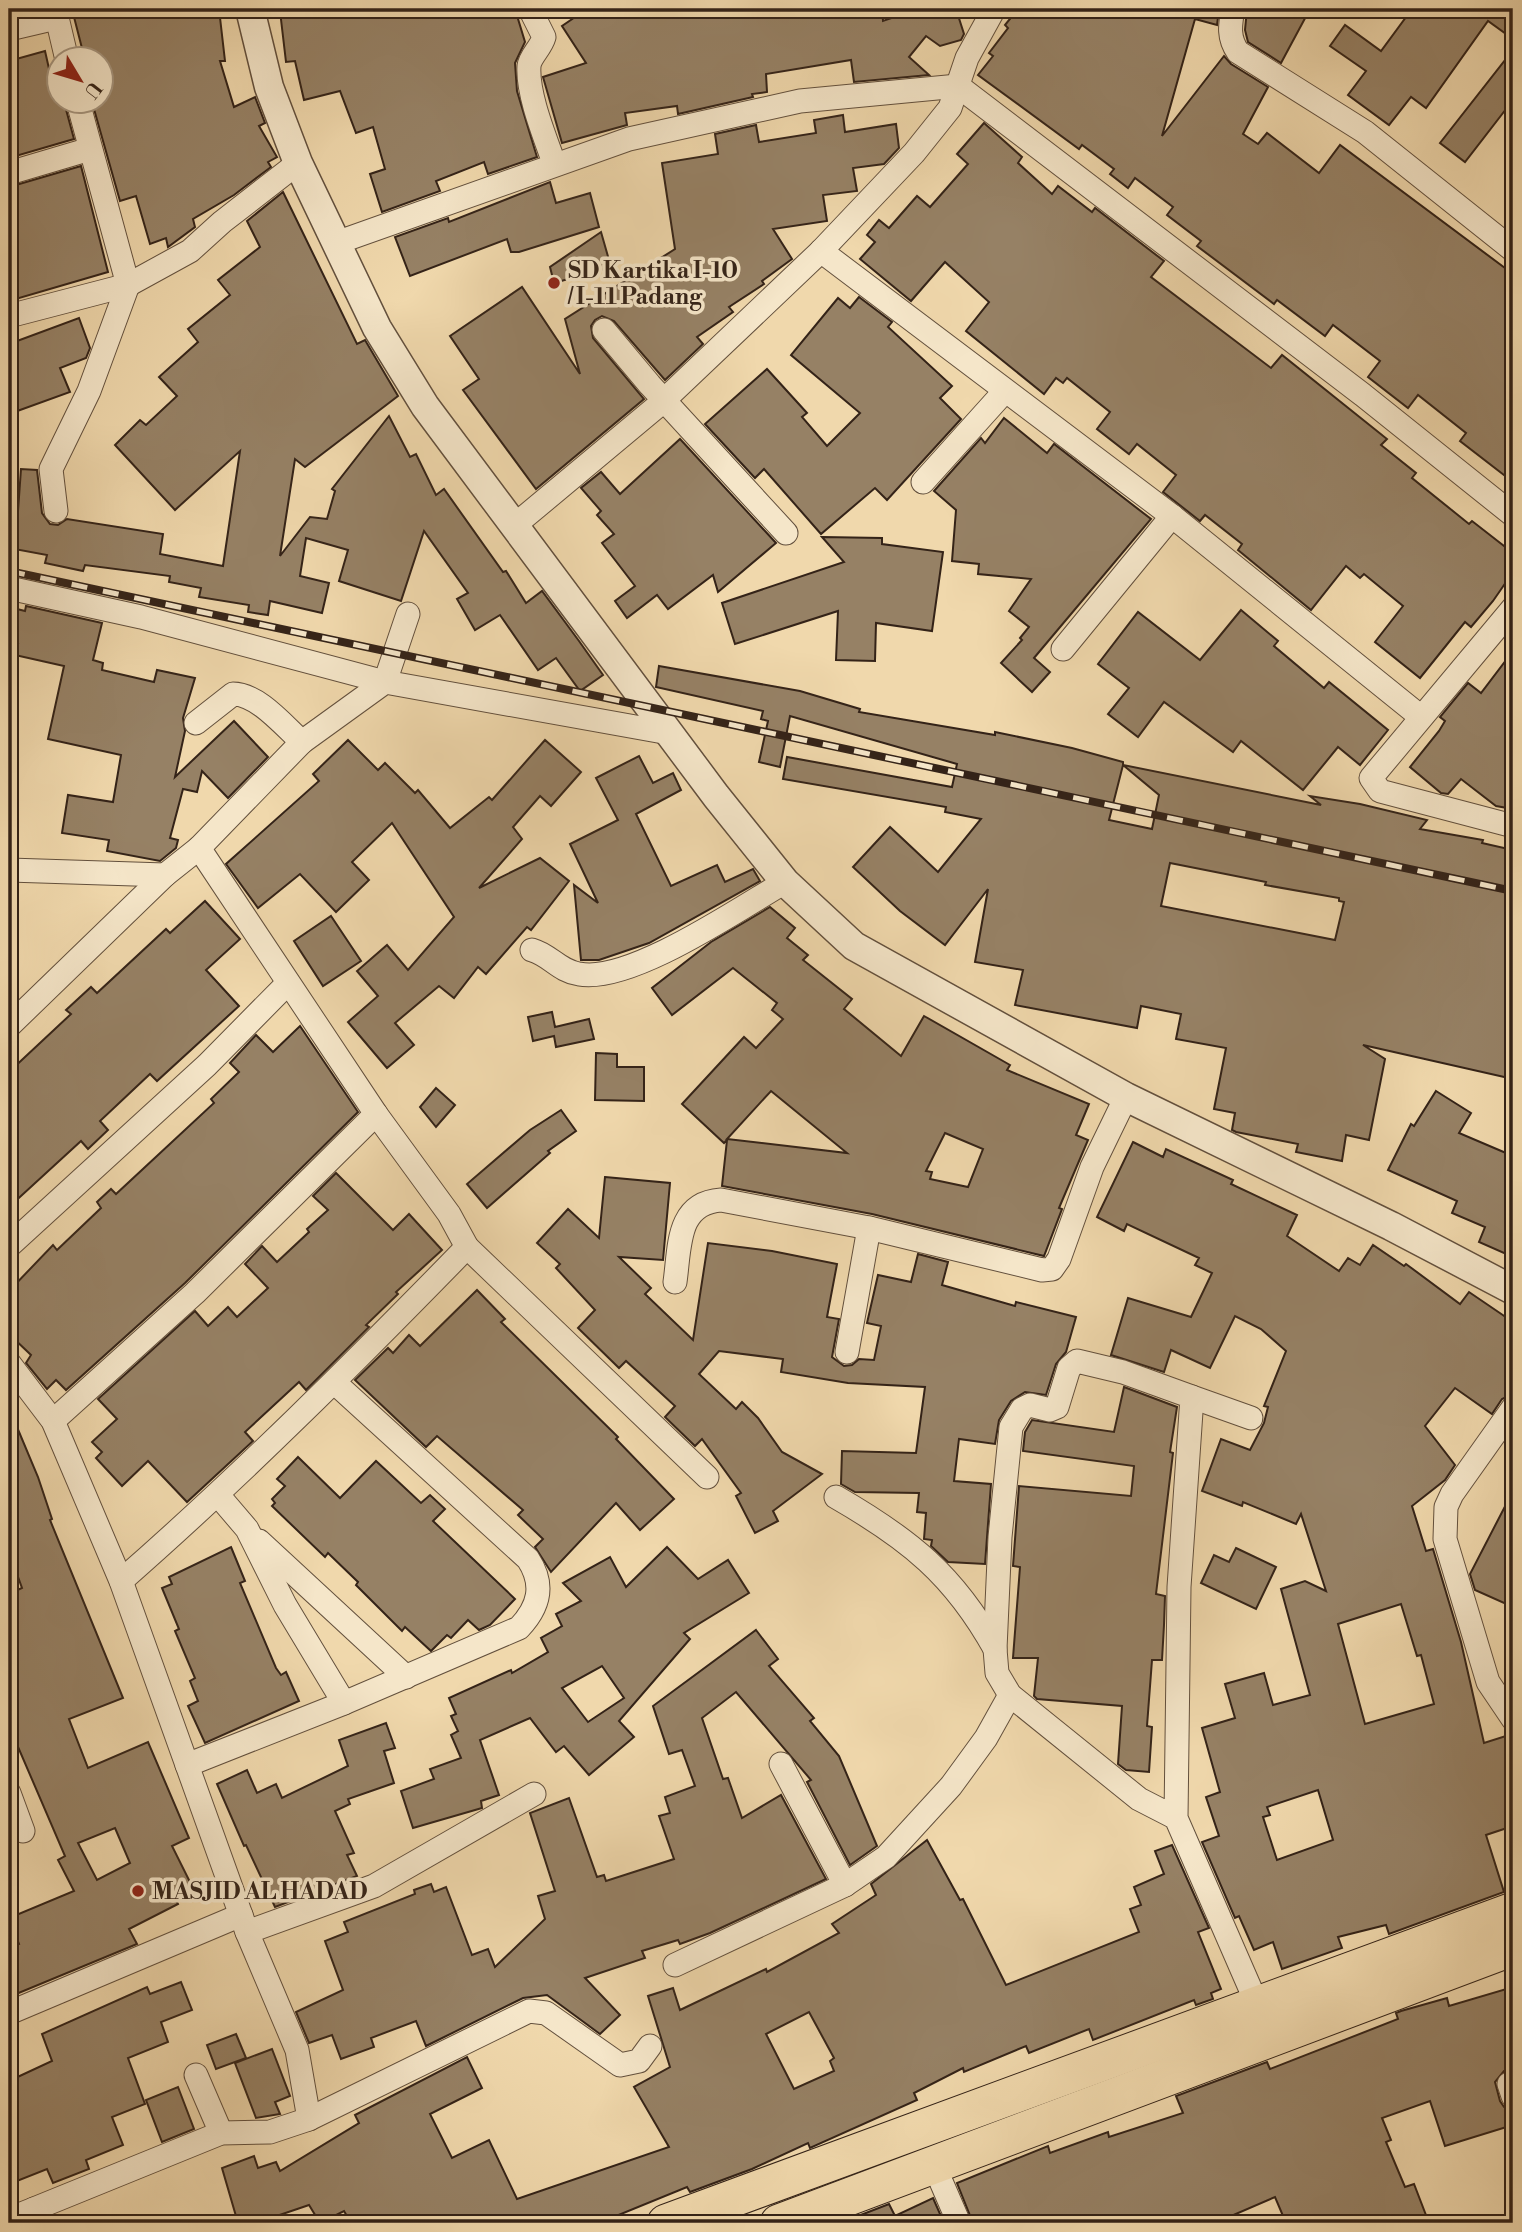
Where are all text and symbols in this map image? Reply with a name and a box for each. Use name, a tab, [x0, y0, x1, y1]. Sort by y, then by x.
north arrow	[46, 46, 116, 116]
text: U	[78, 77, 107, 103]
place label: SD Kartika I-10 / I-11 Padang	[567, 257, 738, 311]
marker: SD Kartika I-10 / I-11 Padang	[546, 275, 562, 291]
place label: MASJID AL HADAD	[152, 1878, 368, 1906]
marker: MASJID AL HADAD	[130, 1883, 146, 1899]

